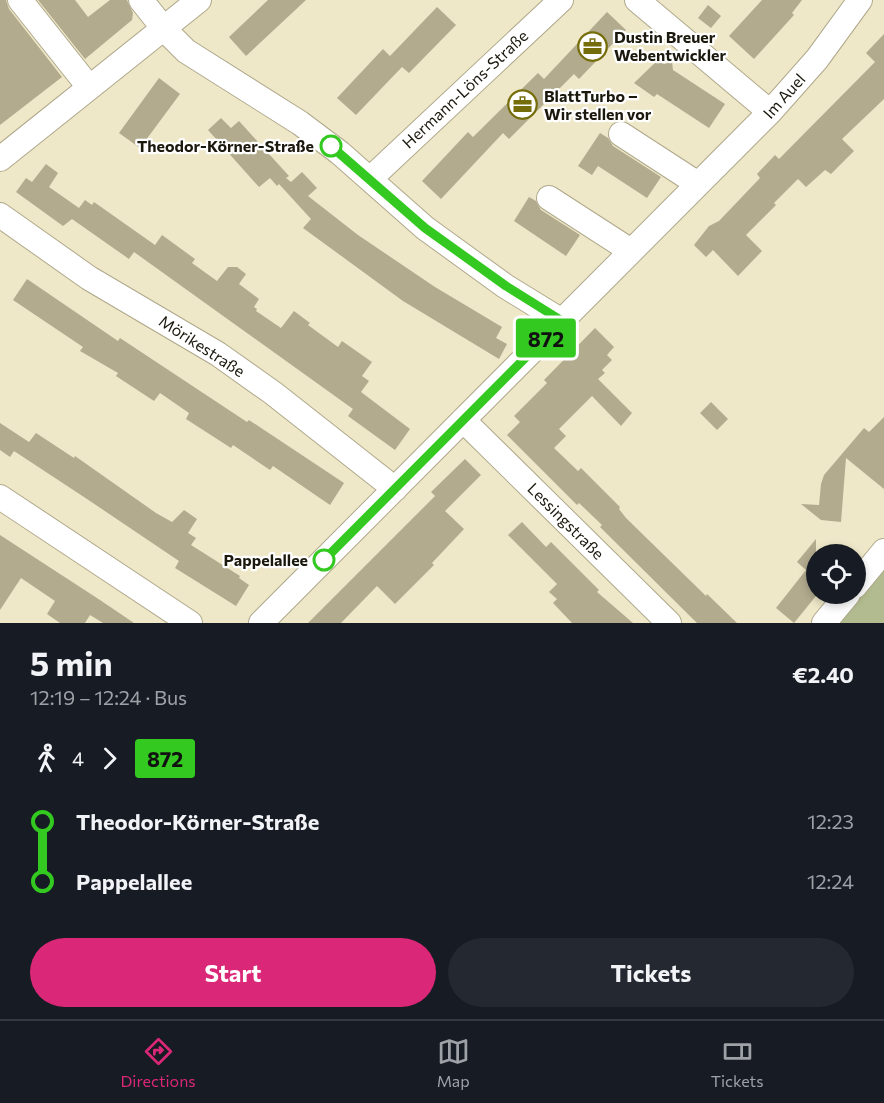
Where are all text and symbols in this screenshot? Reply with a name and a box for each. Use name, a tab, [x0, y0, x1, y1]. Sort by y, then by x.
street label: Hermann-Löns-Straße	[398, 26, 531, 152]
place label: Dustin Breuer Webentwickler	[614, 27, 726, 64]
office icon: Dustin Breuer Webentwickler	[577, 30, 609, 62]
street label: Im Auel	[759, 69, 809, 122]
place label: BlattTurbo – Wir stellen vor	[544, 86, 652, 123]
office icon: BlattTurbo – Wir stellen vor	[507, 89, 539, 121]
marker: Theodor-Körner-Straße	[320, 135, 342, 157]
place label: Theodor-Körner-Straße	[137, 136, 314, 155]
street label: Mörikestraße	[156, 311, 249, 380]
line badge: 872	[512, 318, 580, 358]
text: 872	[528, 326, 564, 351]
street label: Lessingstraße	[524, 478, 609, 563]
map controls	[806, 544, 866, 604]
button: locate	[806, 544, 866, 604]
marker: Pappelallee	[313, 549, 335, 571]
place label: Pappelallee	[223, 550, 308, 569]
text: 5 min	[30, 642, 113, 683]
text: €2.40	[792, 661, 854, 688]
text: 12:19 – 12:24 · Bus	[30, 685, 187, 709]
icon: walk	[30, 742, 63, 775]
icon: forward	[93, 742, 126, 775]
text: 4	[72, 746, 84, 770]
text: 872	[147, 746, 183, 771]
text: Theodor-Körner-Straße	[76, 808, 319, 835]
text: 12:23	[807, 809, 854, 833]
text: Pappelallee	[76, 868, 192, 895]
text: 12:24	[807, 869, 854, 893]
button: Start	[30, 938, 436, 1007]
button: Tickets	[448, 938, 854, 1007]
tab: Directions	[121, 1035, 196, 1090]
tab: Map	[437, 1035, 470, 1090]
tab: Tickets	[711, 1035, 763, 1090]

